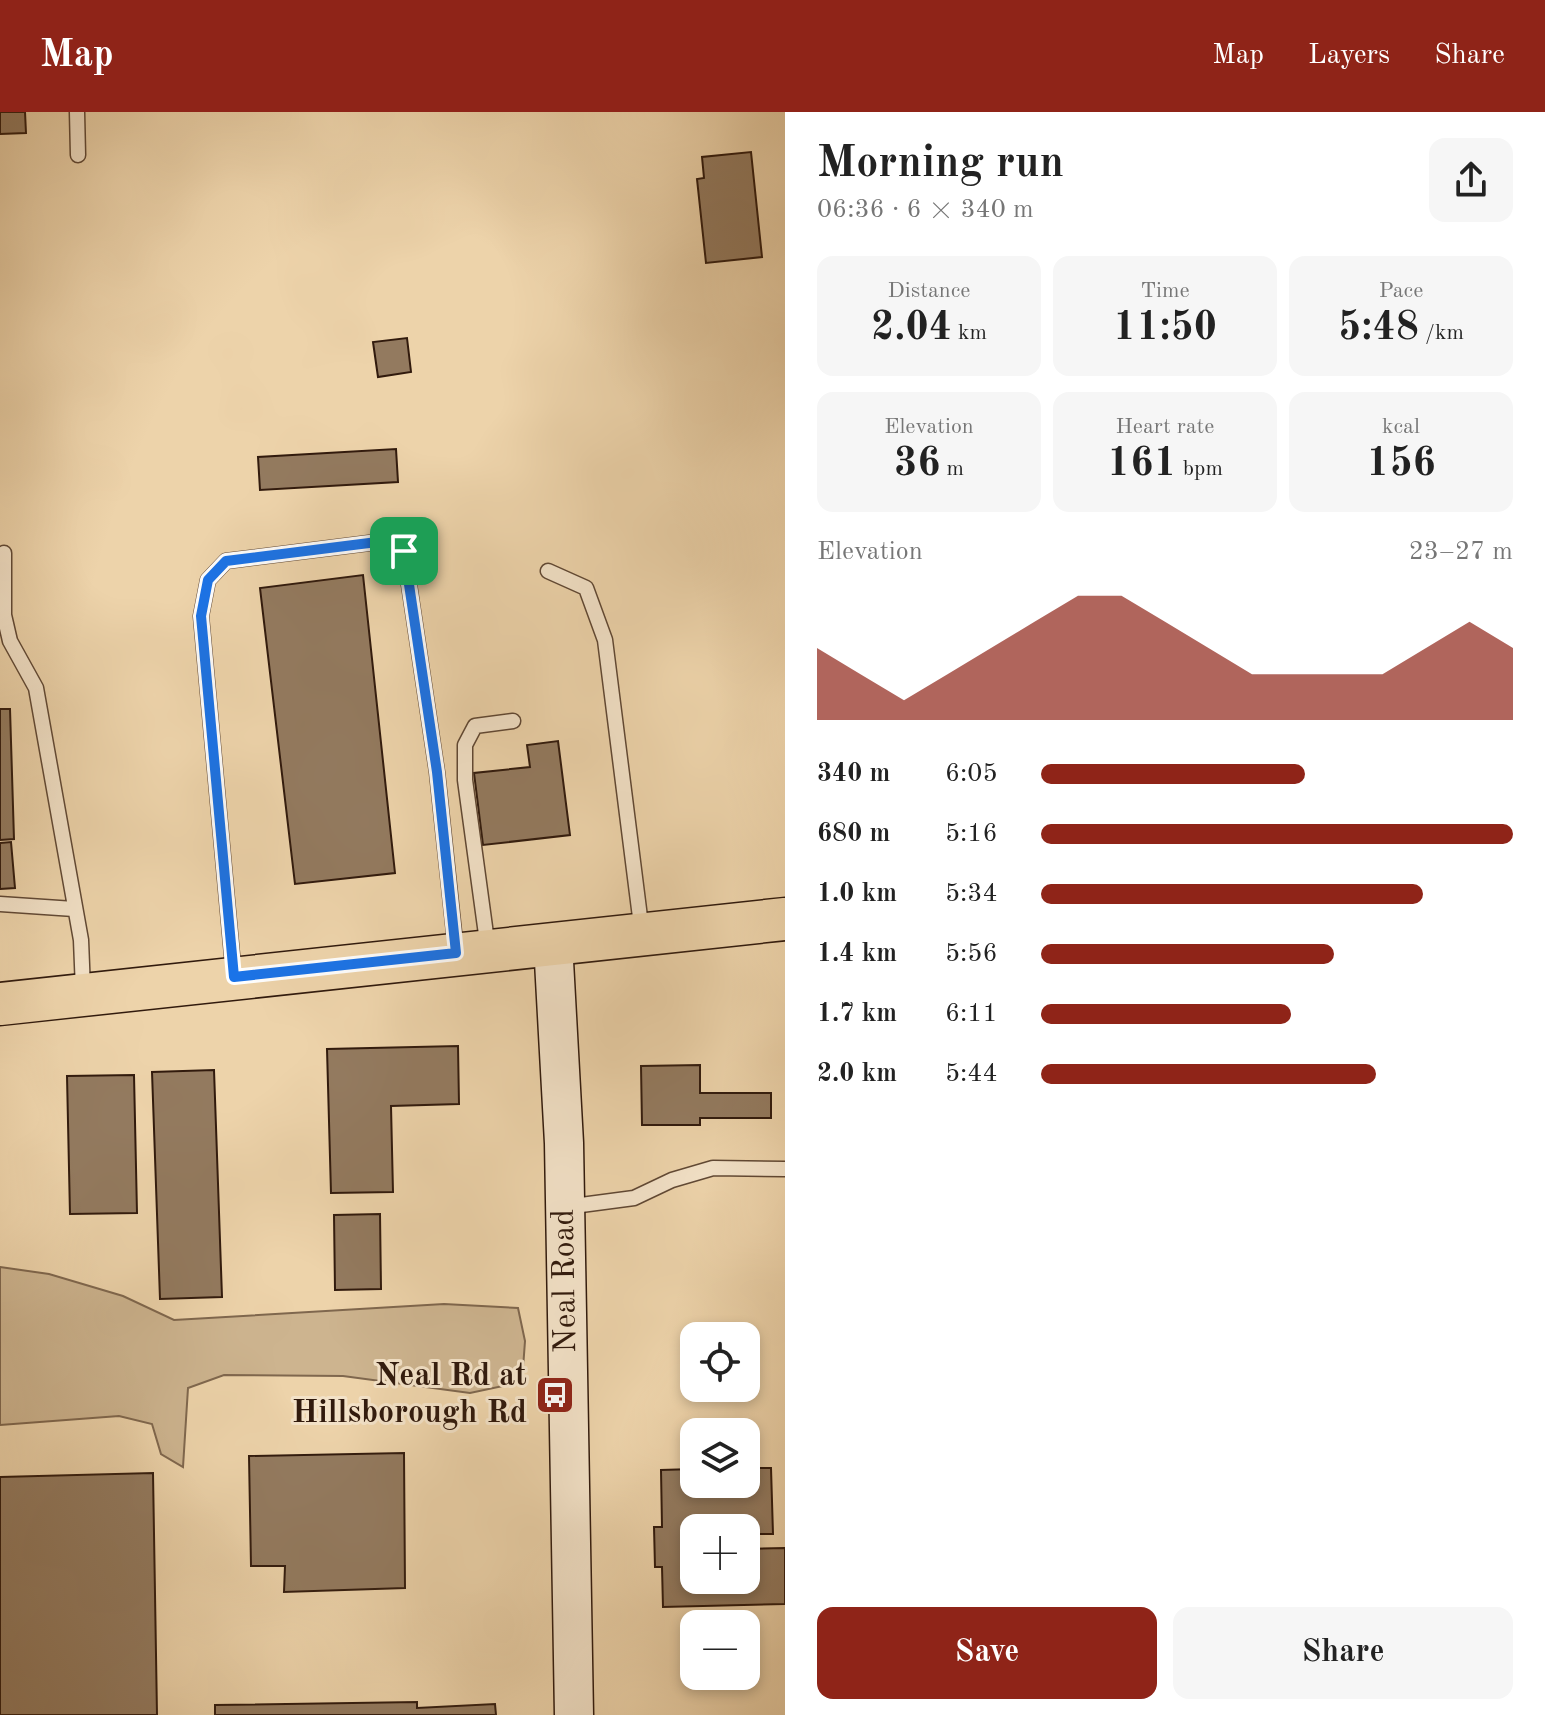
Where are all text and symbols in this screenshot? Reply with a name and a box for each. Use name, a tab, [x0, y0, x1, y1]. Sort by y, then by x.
text: Map	[40, 37, 114, 75]
text: Map	[1212, 42, 1264, 70]
text: Layers	[1308, 42, 1390, 70]
text: Share	[1434, 42, 1505, 70]
button: share	[1429, 138, 1513, 222]
text: Morning run	[817, 142, 1064, 186]
text: 06:36 · 6 × 340 m	[817, 197, 1034, 223]
text: Distance	[888, 280, 970, 302]
text: Time	[1140, 280, 1190, 302]
text: Pace	[1379, 280, 1423, 302]
text: 2.04	[871, 309, 952, 349]
text: 11:50	[1113, 309, 1217, 349]
text: 5:48	[1338, 309, 1419, 349]
text: km	[952, 322, 987, 344]
text: /km	[1419, 322, 1464, 344]
text: Elevation	[884, 416, 974, 438]
text: Heart rate	[1116, 416, 1214, 438]
text: kcal	[1382, 416, 1420, 438]
text: 36	[894, 445, 940, 485]
text: 161	[1107, 445, 1177, 485]
text: 156	[1366, 445, 1436, 485]
text: m	[940, 458, 964, 480]
text: bpm	[1177, 458, 1223, 480]
pin	[370, 517, 438, 585]
icon: arrive	[382, 529, 426, 573]
text: Elevation	[817, 539, 923, 565]
text: 23–27 m	[1409, 539, 1513, 565]
text: 340 m	[817, 761, 890, 787]
text: 6:05	[945, 761, 998, 787]
text: 680 m	[817, 821, 890, 847]
text: 5:16	[945, 821, 998, 847]
text: 1.0 km	[817, 881, 897, 907]
text: 5:34	[945, 881, 998, 907]
text: 1.4 km	[817, 941, 897, 967]
text: 5:56	[945, 941, 998, 967]
text: 1.7 km	[817, 1001, 897, 1027]
text: 6:11	[945, 1001, 998, 1027]
text: 2.0 km	[817, 1061, 897, 1087]
text: 5:44	[945, 1061, 998, 1087]
street label: Neal Road	[549, 1209, 583, 1353]
map controls	[680, 1322, 760, 1690]
button: locate	[680, 1322, 760, 1402]
place label: Neal Rd at Hillsborough Rd	[292, 1361, 527, 1430]
bus stop icon: Neal Rd at Hillsborough Rd	[534, 1374, 576, 1416]
button: layers	[680, 1418, 760, 1498]
button: +	[680, 1514, 760, 1594]
button: Save	[817, 1607, 1157, 1699]
button: Share	[1173, 1607, 1513, 1699]
button: −	[680, 1610, 760, 1690]

